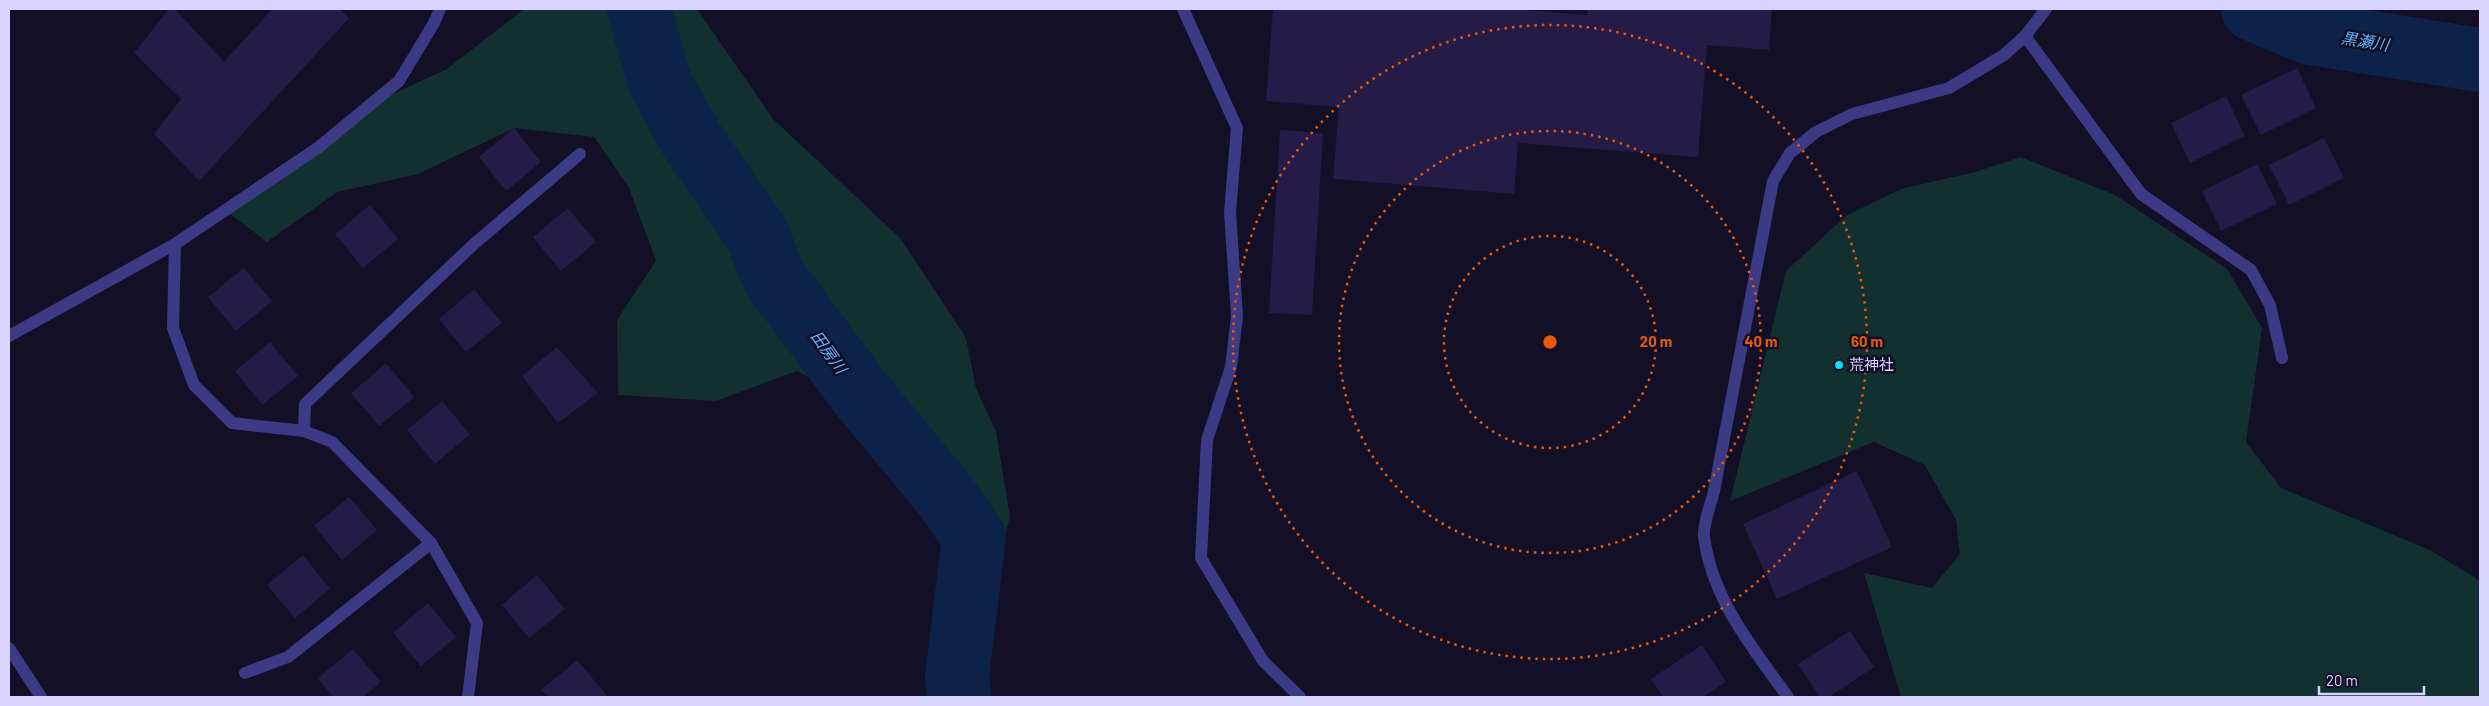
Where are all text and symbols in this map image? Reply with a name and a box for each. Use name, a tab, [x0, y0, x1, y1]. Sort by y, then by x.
water label: 黒瀬川	[2340, 27, 2392, 54]
water label: 田房川	[808, 327, 852, 378]
text: 20 m	[1640, 332, 1672, 350]
text: 40 m	[1744, 332, 1778, 350]
text: 60 m	[1851, 332, 1883, 350]
centre of rings	[1541, 333, 1559, 351]
place label: 荒神社	[1849, 355, 1894, 373]
marker: 荒神社	[1833, 359, 1845, 371]
scale bar	[2319, 664, 2424, 696]
text: 20 m	[2326, 671, 2358, 689]

